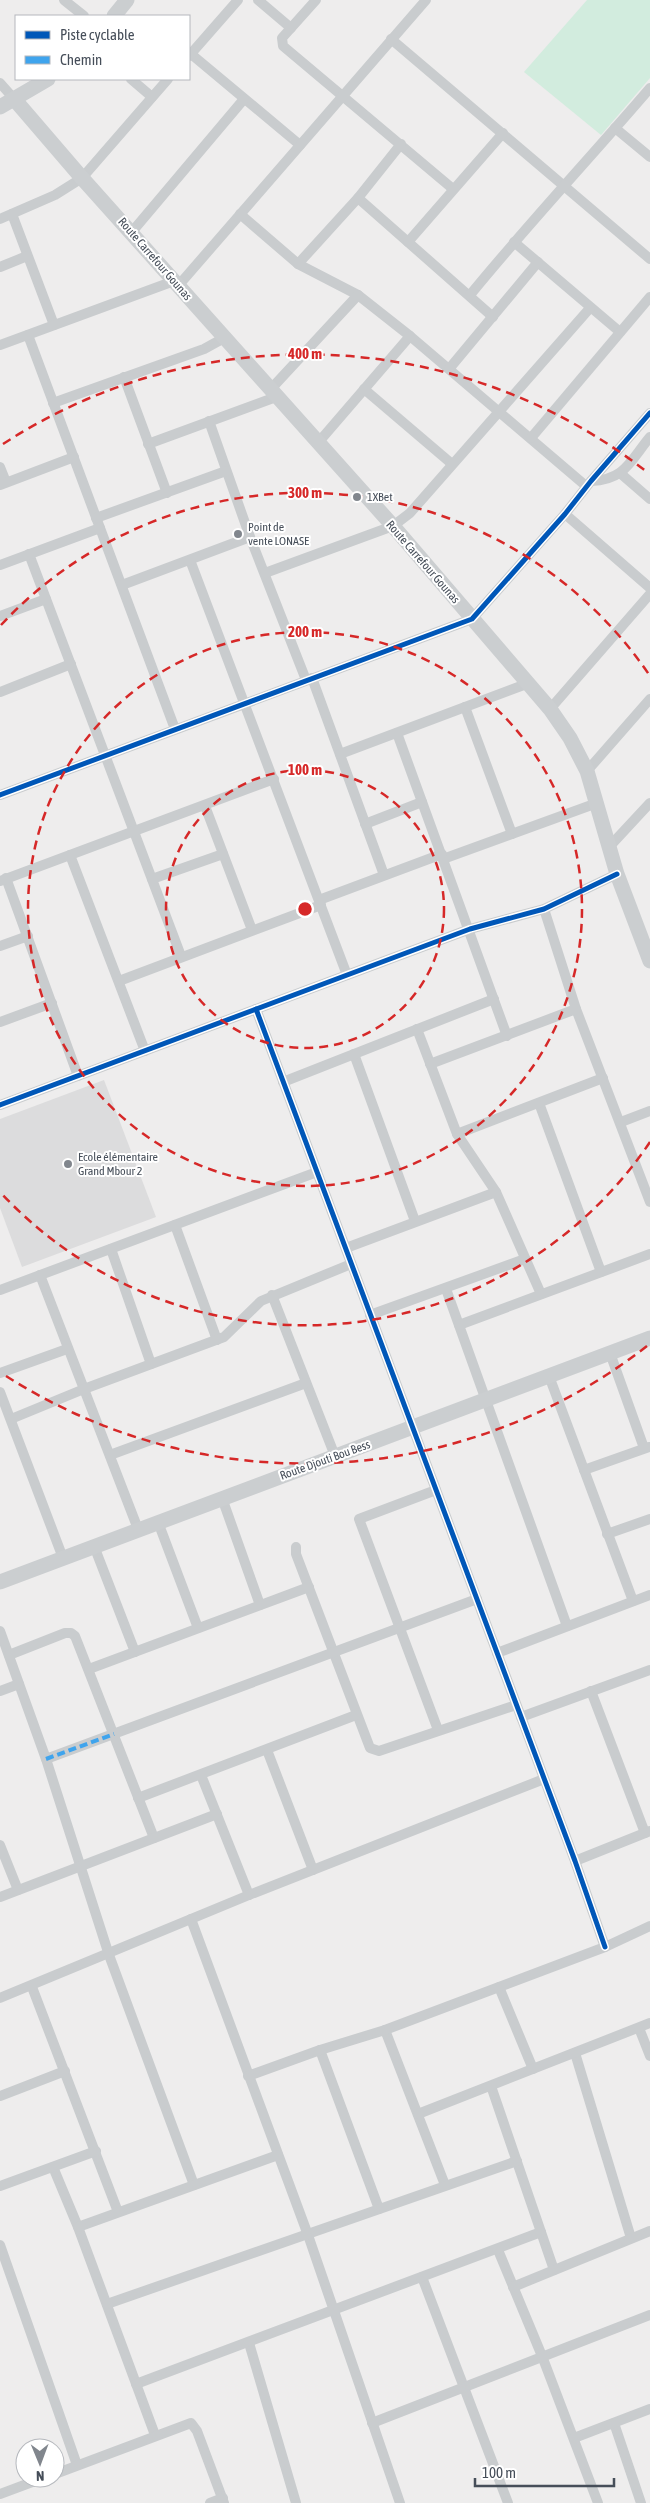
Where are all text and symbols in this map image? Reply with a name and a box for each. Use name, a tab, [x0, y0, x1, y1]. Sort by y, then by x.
legend	[15, 15, 190, 80]
text: Piste cyclable	[60, 26, 135, 43]
text: Chemin	[60, 51, 102, 68]
street label: Route Carrefour Gounas	[115, 215, 195, 303]
text: 400 m	[287, 345, 322, 362]
text: 300 m	[288, 484, 322, 501]
place label: 1XBet	[367, 490, 393, 504]
marker: 1XBet	[351, 491, 363, 503]
street label: Route Carrefour Gounas	[383, 518, 463, 606]
place label: Point de vente LONASE	[248, 520, 309, 548]
marker: Point de vente LONASE	[232, 528, 244, 540]
text: 200 m	[288, 623, 322, 640]
text: 100 m	[288, 761, 322, 778]
centre of rings	[296, 900, 314, 918]
place label: Ecole élémentaire Grand Mbour 2	[78, 1150, 158, 1178]
marker: Ecole élémentaire Grand Mbour 2	[62, 1158, 74, 1170]
street label: Route Djouti Bou Bess	[278, 1437, 372, 1483]
north arrow	[15, 2438, 65, 2488]
scale bar	[475, 2456, 614, 2488]
text: 100 m	[482, 2464, 516, 2481]
text: N	[36, 2468, 44, 2484]

